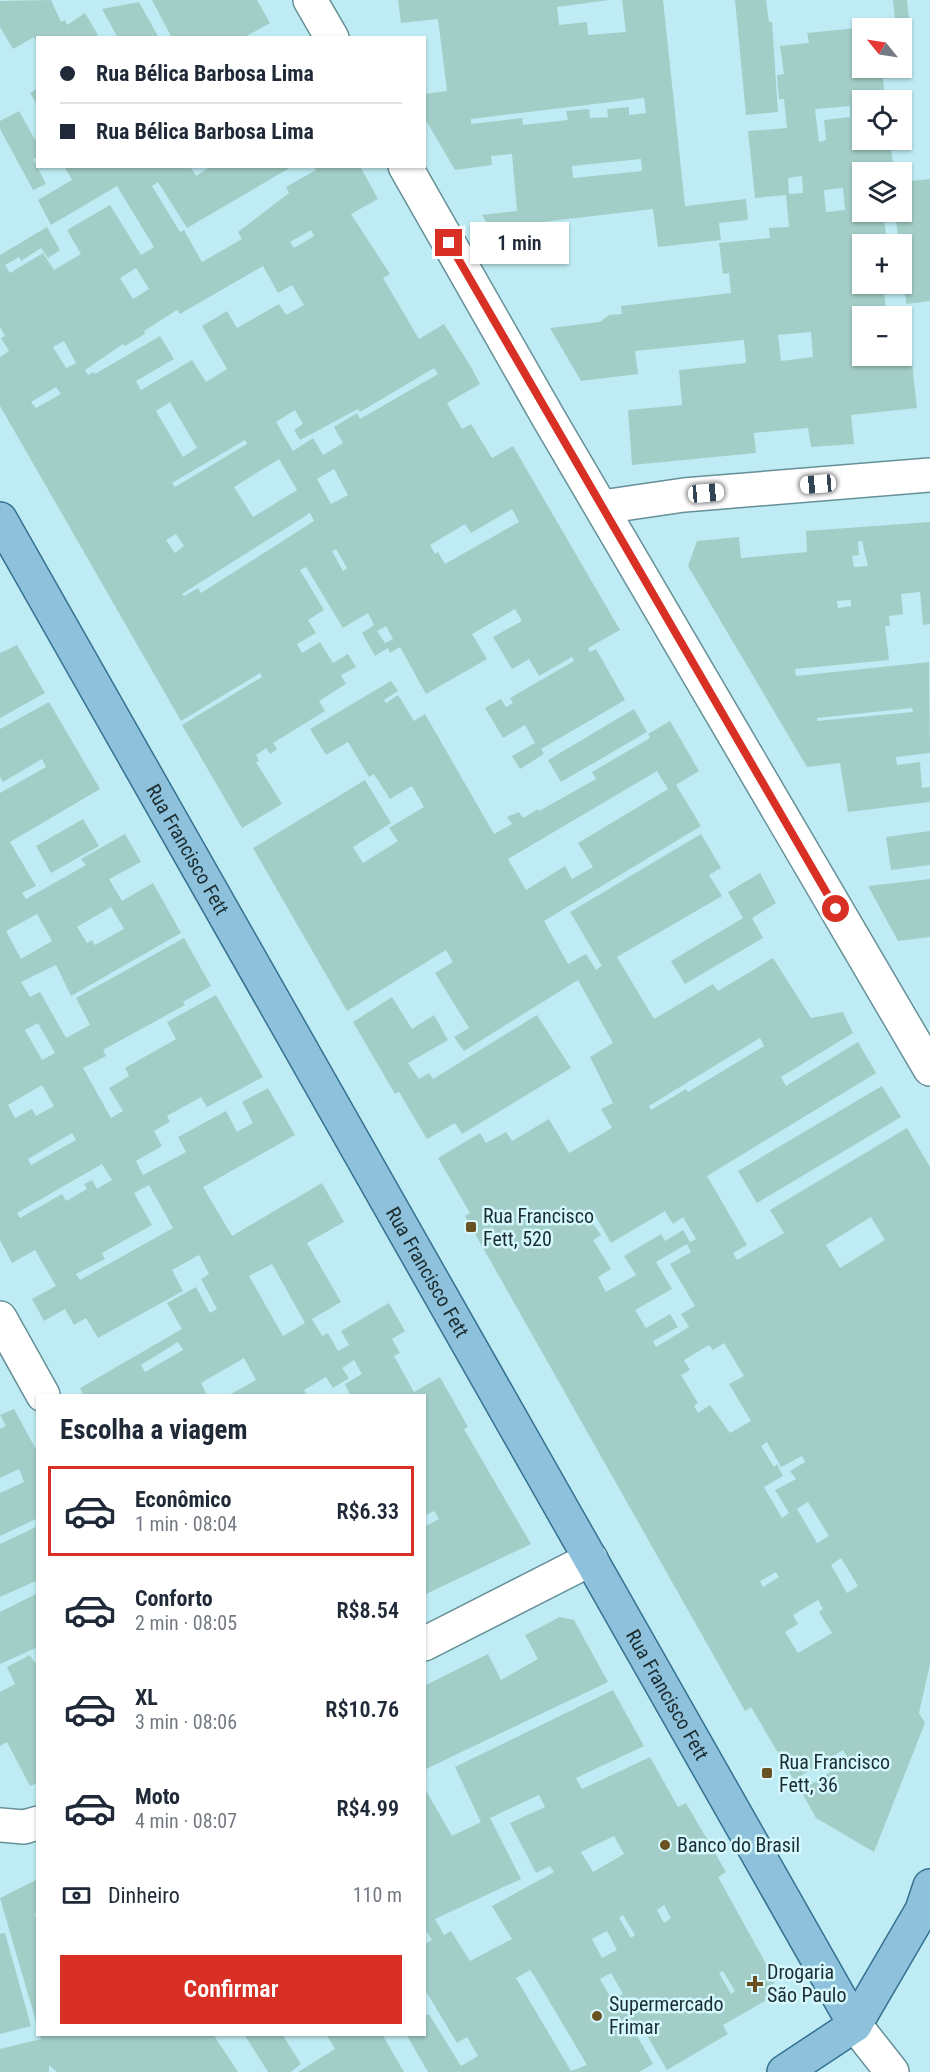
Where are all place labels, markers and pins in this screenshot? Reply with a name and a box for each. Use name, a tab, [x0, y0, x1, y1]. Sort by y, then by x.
place label: Rua Francisco Fett, 520	[483, 1204, 594, 1251]
marker: Rua Francisco Fett, 520	[464, 1220, 478, 1234]
place label: Rua Francisco Fett, 36	[779, 1750, 890, 1797]
marker: Rua Francisco Fett, 36	[760, 1766, 774, 1780]
place label: Banco do Brasil	[677, 1833, 800, 1857]
marker: Banco do Brasil	[658, 1838, 672, 1852]
place label: Drogaria São Paulo	[767, 1960, 846, 2007]
marker: Drogaria São Paulo	[748, 1977, 762, 1991]
place label: Supermercado Frimar	[609, 1992, 724, 2039]
marker: Supermercado Frimar	[590, 2009, 604, 2023]

